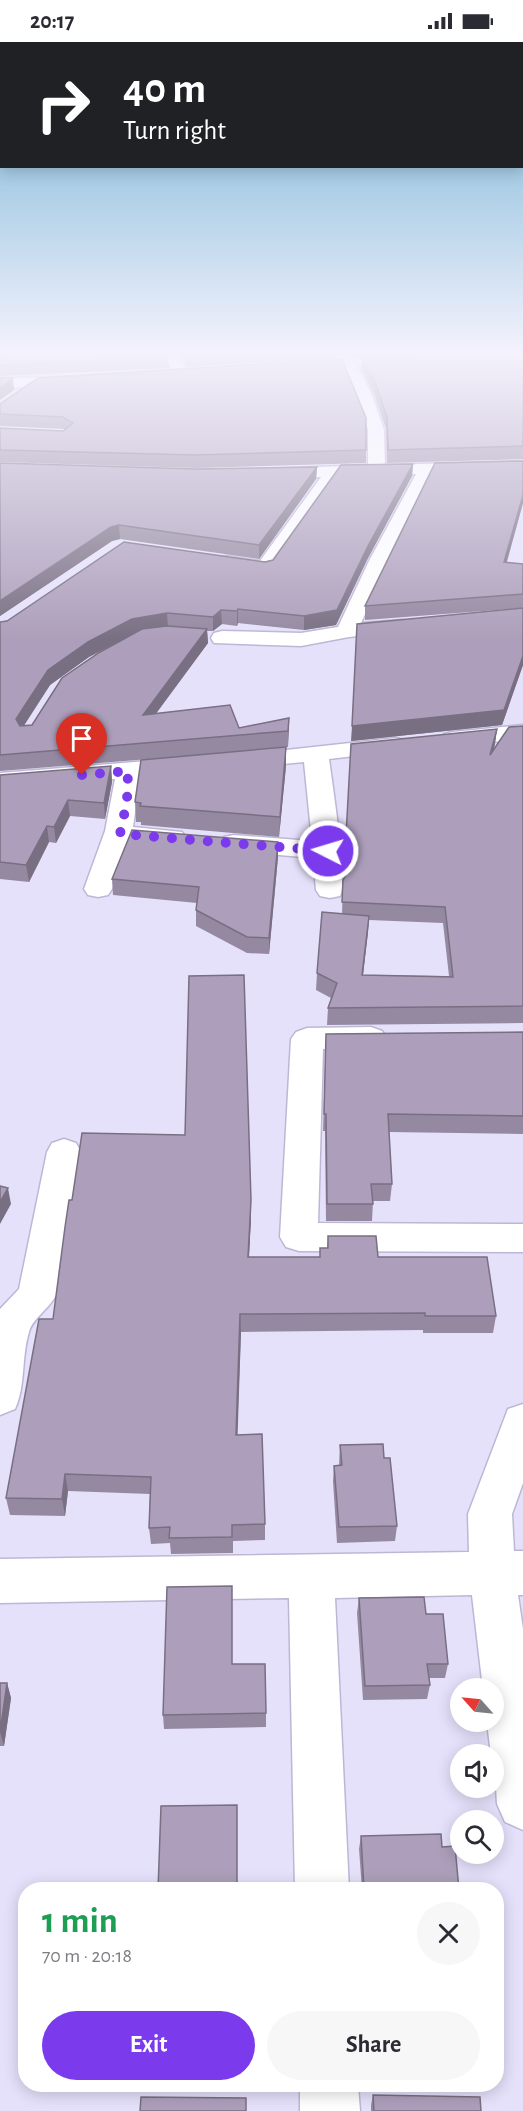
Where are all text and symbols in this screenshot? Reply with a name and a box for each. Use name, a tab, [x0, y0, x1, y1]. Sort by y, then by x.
text: 20:17	[30, 10, 74, 32]
icon: right	[24, 66, 102, 144]
text: 40 m	[123, 68, 206, 110]
text: Turn right	[123, 117, 226, 144]
pin	[56, 713, 107, 775]
icon: arrive	[65, 722, 98, 755]
position arrow	[296, 819, 360, 883]
north arrow	[450, 1678, 504, 1732]
map controls	[450, 1678, 504, 1864]
button: sound	[450, 1744, 504, 1798]
button: search	[450, 1810, 504, 1864]
button: close	[417, 1902, 480, 1965]
text: 1 min	[42, 1903, 118, 1939]
text: 70 m · 20:18	[42, 1946, 132, 1966]
button: Exit	[42, 2011, 255, 2080]
button: Share	[267, 2011, 480, 2080]

